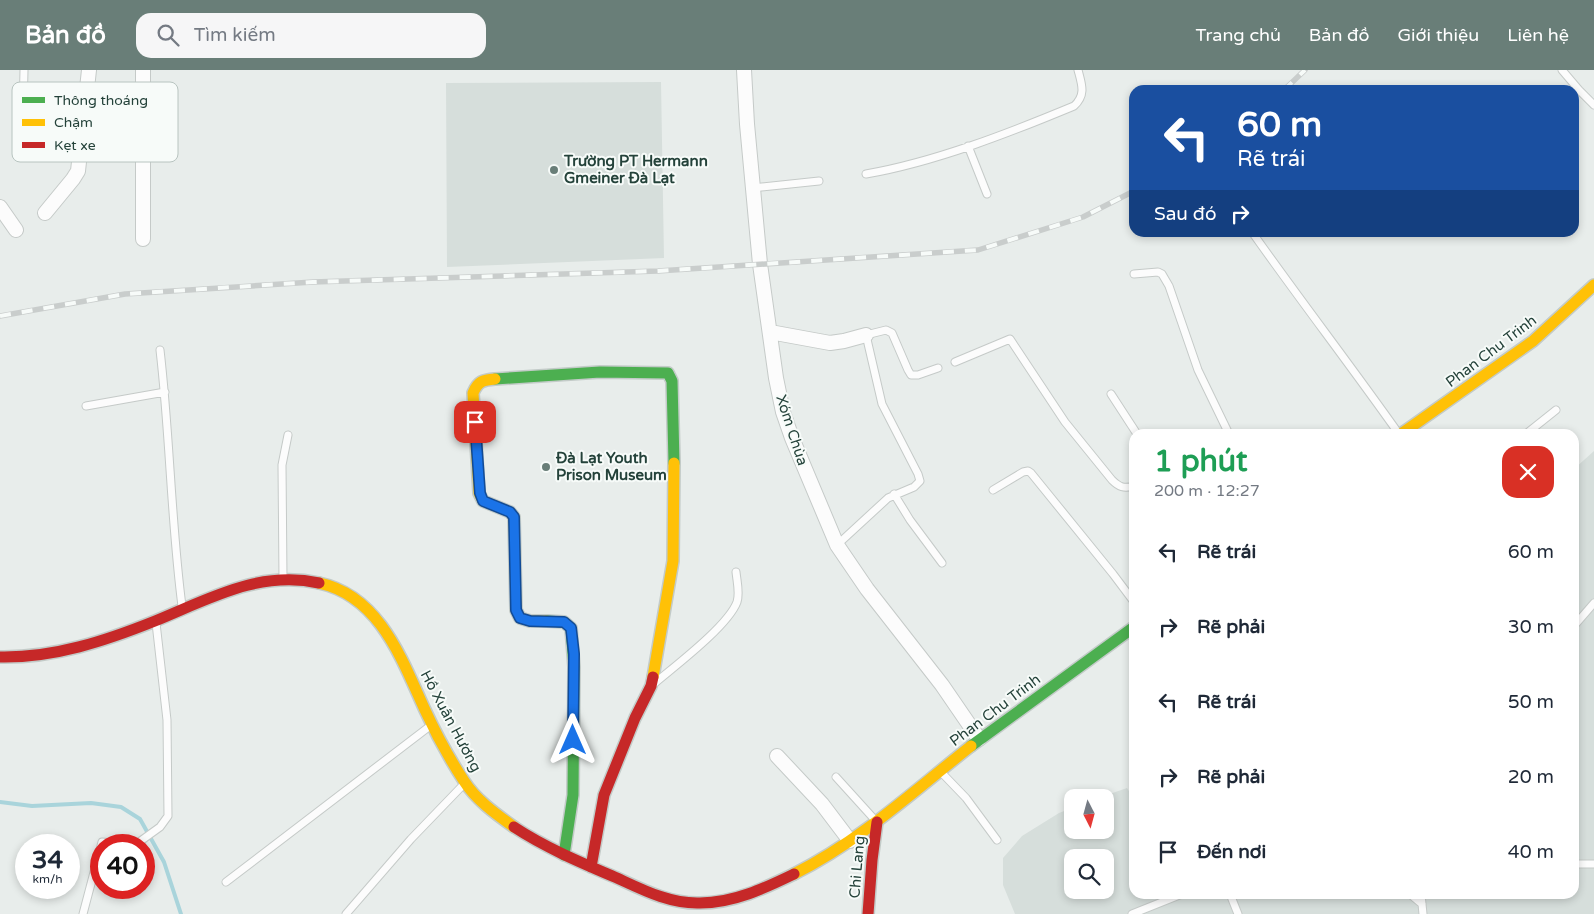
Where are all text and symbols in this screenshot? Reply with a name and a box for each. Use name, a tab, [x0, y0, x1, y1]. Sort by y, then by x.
search box	[136, 13, 486, 58]
text: Bản đồ	[25, 21, 106, 50]
icon: search	[154, 21, 182, 49]
text: Tìm kiếm	[194, 24, 276, 46]
text: Trang chủ	[1196, 24, 1281, 46]
text: Bản đồ	[1309, 24, 1369, 46]
text: Giới thiệu	[1397, 24, 1479, 46]
text: Liên hệ	[1507, 24, 1569, 46]
legend	[12, 82, 178, 162]
text: Thông thoáng	[54, 92, 148, 109]
text: 60 m	[1237, 104, 1322, 146]
icon: left	[1154, 105, 1219, 170]
text: Chậm	[54, 114, 93, 131]
text: Kẹt xe	[54, 137, 96, 154]
text: Rẽ trái	[1237, 146, 1306, 172]
place label: Trường PT Hermann Gmeiner Đà Lạt	[563, 152, 708, 187]
marker: Trường PT Hermann Gmeiner Đà Lạt	[548, 164, 560, 176]
icon: right	[1226, 200, 1254, 228]
text: Sau đó	[1154, 203, 1216, 225]
street label: Phan Chu Trinh	[1442, 311, 1540, 391]
street label: Xóm Chùa	[772, 392, 812, 468]
pin	[454, 401, 496, 443]
icon: arrive	[461, 408, 489, 436]
text: 1 phút	[1154, 443, 1247, 480]
button: close	[1502, 446, 1554, 498]
place label: Đà Lạt Youth Prison Museum	[555, 449, 667, 484]
marker: Đà Lạt Youth Prison Museum	[540, 461, 552, 473]
text: 200 m · 12:27	[1154, 481, 1260, 501]
icon: left	[1154, 538, 1182, 566]
text: Rẽ trái	[1197, 541, 1256, 563]
text: 60 m	[1508, 541, 1554, 563]
icon: right	[1154, 613, 1182, 641]
text: Rẽ phải	[1197, 616, 1265, 638]
text: 30 m	[1508, 616, 1554, 638]
street label: Hồ Xuân Hương	[417, 667, 485, 775]
street label: Phan Chu Trinh	[946, 670, 1044, 750]
icon: left	[1154, 688, 1182, 716]
text: Rẽ trái	[1197, 691, 1256, 713]
text: 50 m	[1508, 691, 1554, 713]
position arrow	[546, 713, 598, 765]
icon: right	[1154, 763, 1182, 791]
text: Rẽ phải	[1197, 766, 1265, 788]
text: 20 m	[1508, 766, 1554, 788]
north arrow	[1064, 789, 1114, 839]
map controls	[1064, 789, 1114, 899]
speed limit sign: 40	[90, 834, 155, 899]
street label: Chi Lang	[845, 835, 869, 899]
icon: arrive	[1154, 838, 1182, 866]
text: Đến nơi	[1197, 841, 1266, 863]
text: 40 m	[1508, 841, 1554, 863]
text: 34	[32, 845, 63, 875]
button: search	[1064, 849, 1114, 899]
text: km/h	[32, 872, 63, 886]

